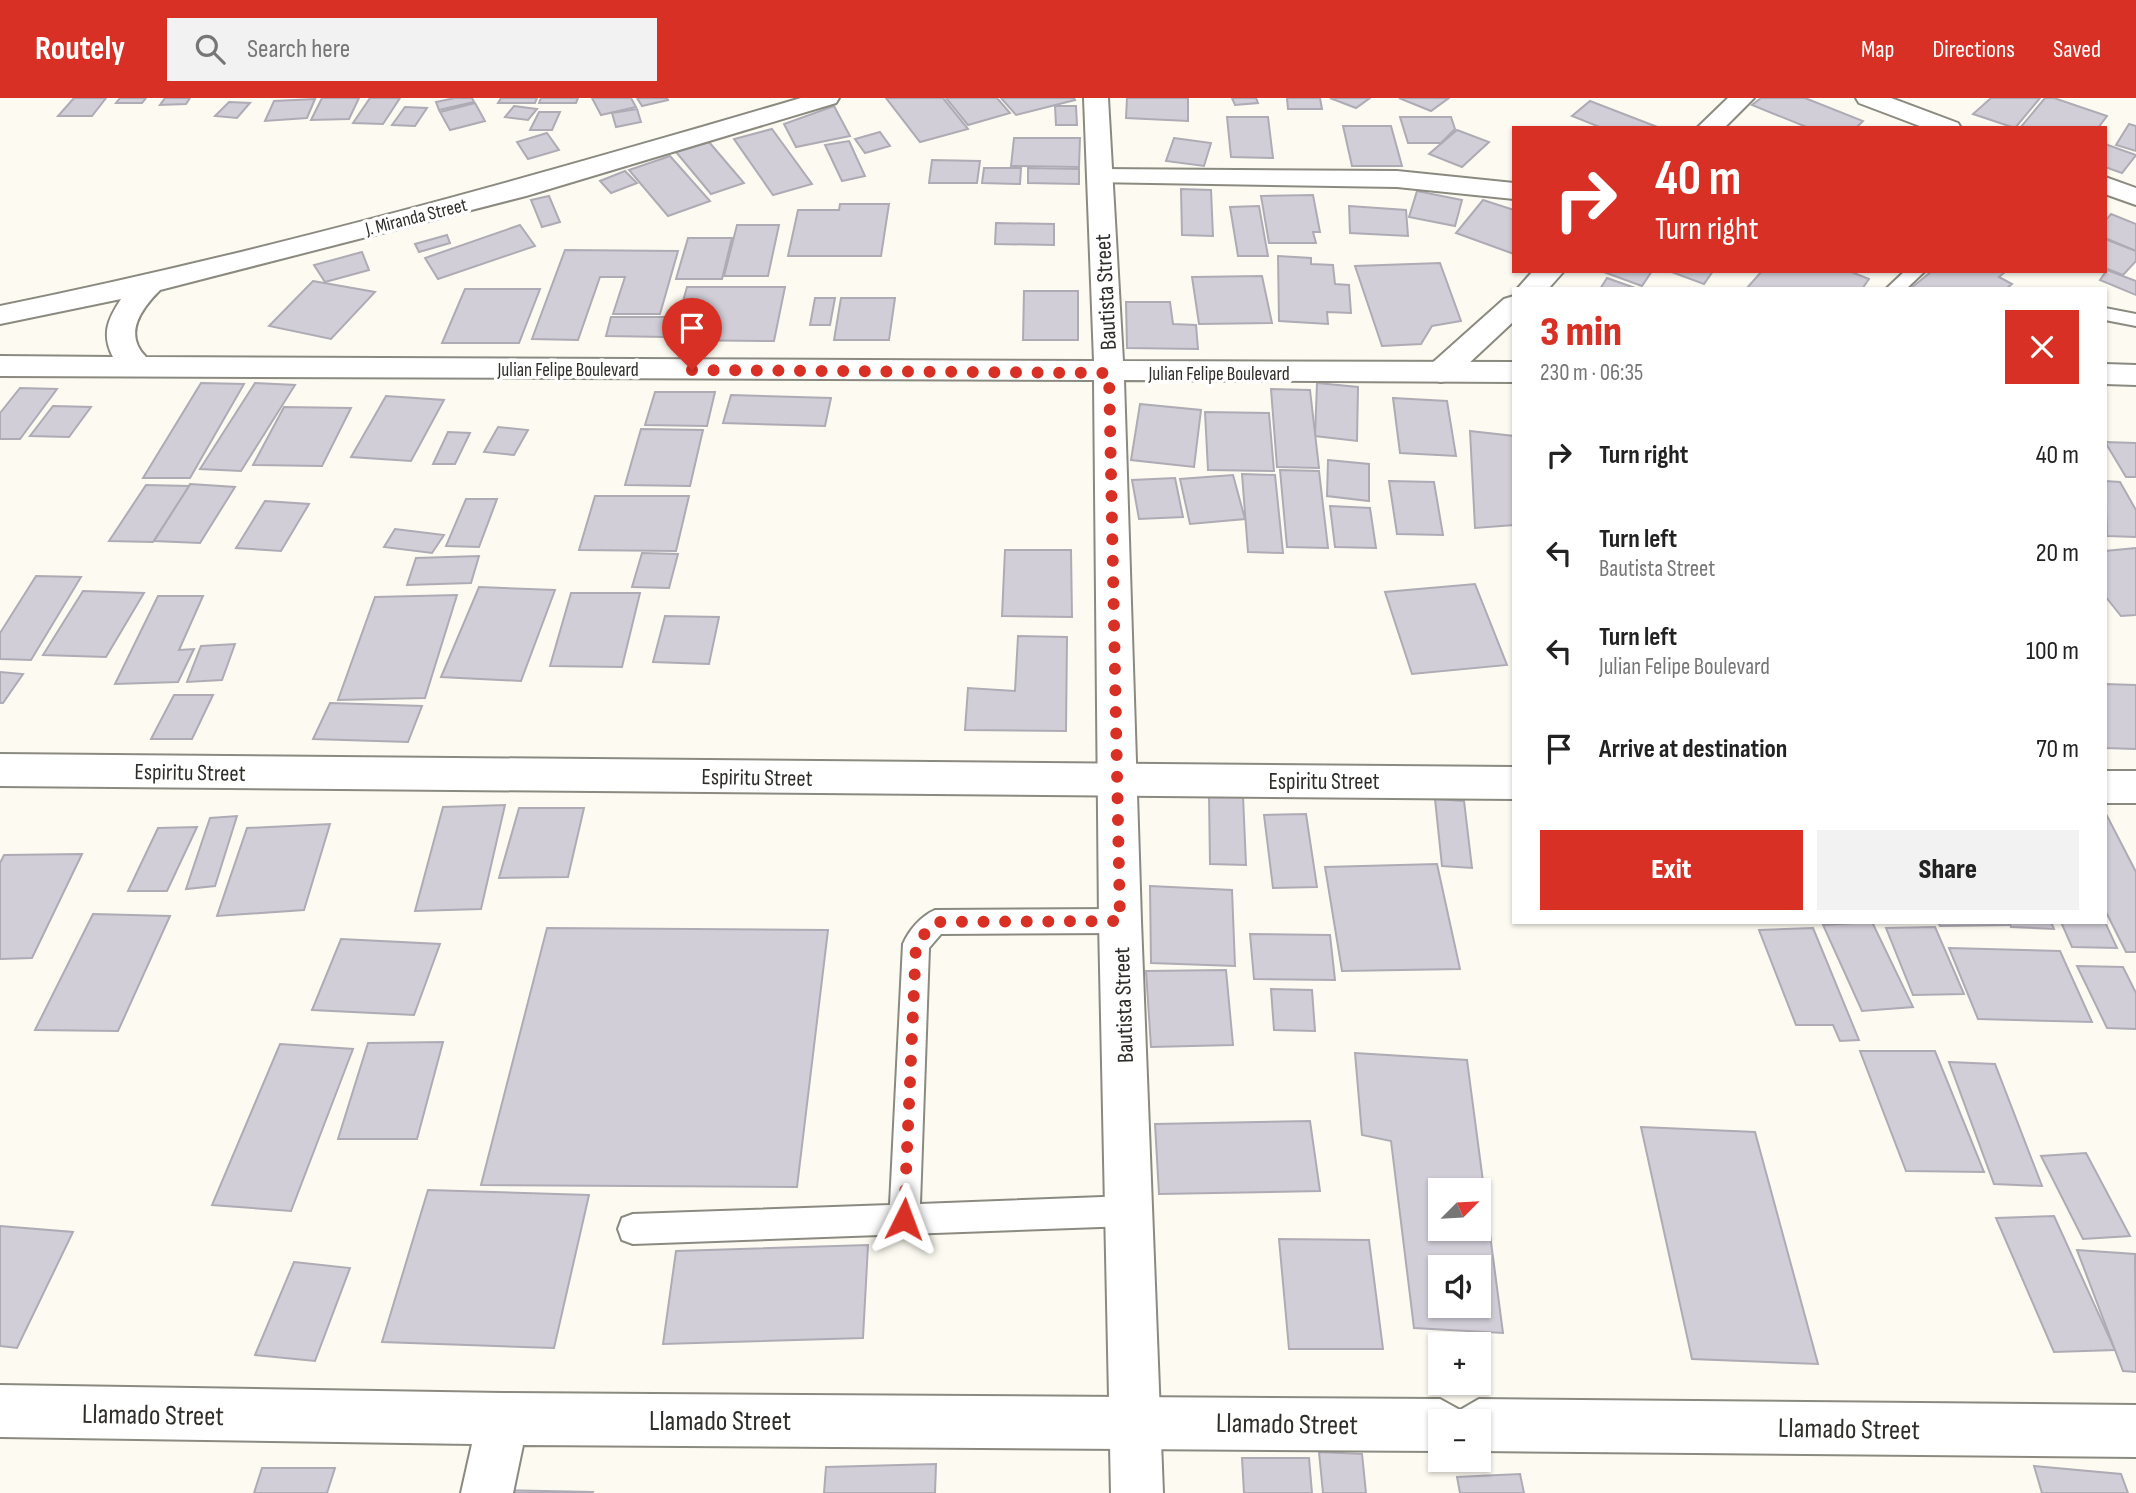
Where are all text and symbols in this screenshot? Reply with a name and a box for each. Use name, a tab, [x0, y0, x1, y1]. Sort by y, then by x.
search box	[167, 18, 657, 81]
text: Routely	[35, 29, 125, 69]
icon: search	[191, 30, 229, 68]
text: Search here	[247, 34, 350, 65]
text: Map	[1861, 35, 1894, 64]
text: Directions	[1932, 35, 2015, 64]
text: Saved	[2053, 35, 2101, 64]
text: 40 m	[1655, 150, 1741, 209]
icon: right	[1540, 154, 1631, 245]
street label: J. Miranda Street	[362, 194, 470, 241]
text: Turn right	[1655, 210, 1759, 249]
street label: Bautista Street	[1089, 233, 1123, 351]
pin	[662, 298, 722, 370]
text: 3 min	[1540, 307, 1622, 358]
icon: arrive	[673, 309, 711, 347]
button: close	[2005, 310, 2079, 384]
street label: Julian Felipe Boulevard	[496, 359, 639, 382]
text: 230 m · 06:35	[1540, 359, 1643, 387]
street label: Julian Felipe Boulevard	[1147, 363, 1290, 386]
icon: right	[1540, 436, 1578, 474]
text: Turn right	[1599, 440, 1688, 471]
text: 40 m	[2036, 440, 2079, 471]
text: Turn left	[1599, 524, 1677, 555]
icon: left	[1540, 534, 1578, 572]
text: 20 m	[2036, 538, 2079, 569]
text: Bautista Street	[1599, 555, 1715, 583]
text: Turn left	[1599, 622, 1677, 653]
icon: left	[1540, 632, 1578, 670]
text: 100 m	[2026, 636, 2079, 667]
text: Julian Felipe Boulevard	[1599, 653, 1770, 681]
icon: arrive	[1540, 730, 1578, 768]
text: Arrive at destination	[1599, 734, 1787, 765]
text: 70 m	[2036, 734, 2079, 765]
street label: Espiritu Street	[134, 758, 246, 788]
street label: Espiritu Street	[701, 763, 813, 793]
street label: Espiritu Street	[1268, 768, 1380, 796]
button: Exit	[1540, 830, 1803, 910]
button: Share	[1817, 830, 2079, 910]
street label: Bautista Street	[1108, 946, 1140, 1064]
north arrow	[1428, 1178, 1491, 1241]
map controls	[1428, 1178, 1491, 1472]
position arrow	[867, 1182, 941, 1256]
button: sound	[1428, 1255, 1491, 1318]
button: +	[1428, 1332, 1491, 1395]
street label: Llamado Street	[82, 1398, 224, 1433]
street label: Llamado Street	[649, 1405, 791, 1438]
street label: Llamado Street	[1216, 1407, 1358, 1442]
button: −	[1428, 1409, 1491, 1472]
street label: Llamado Street	[1778, 1412, 1920, 1447]

